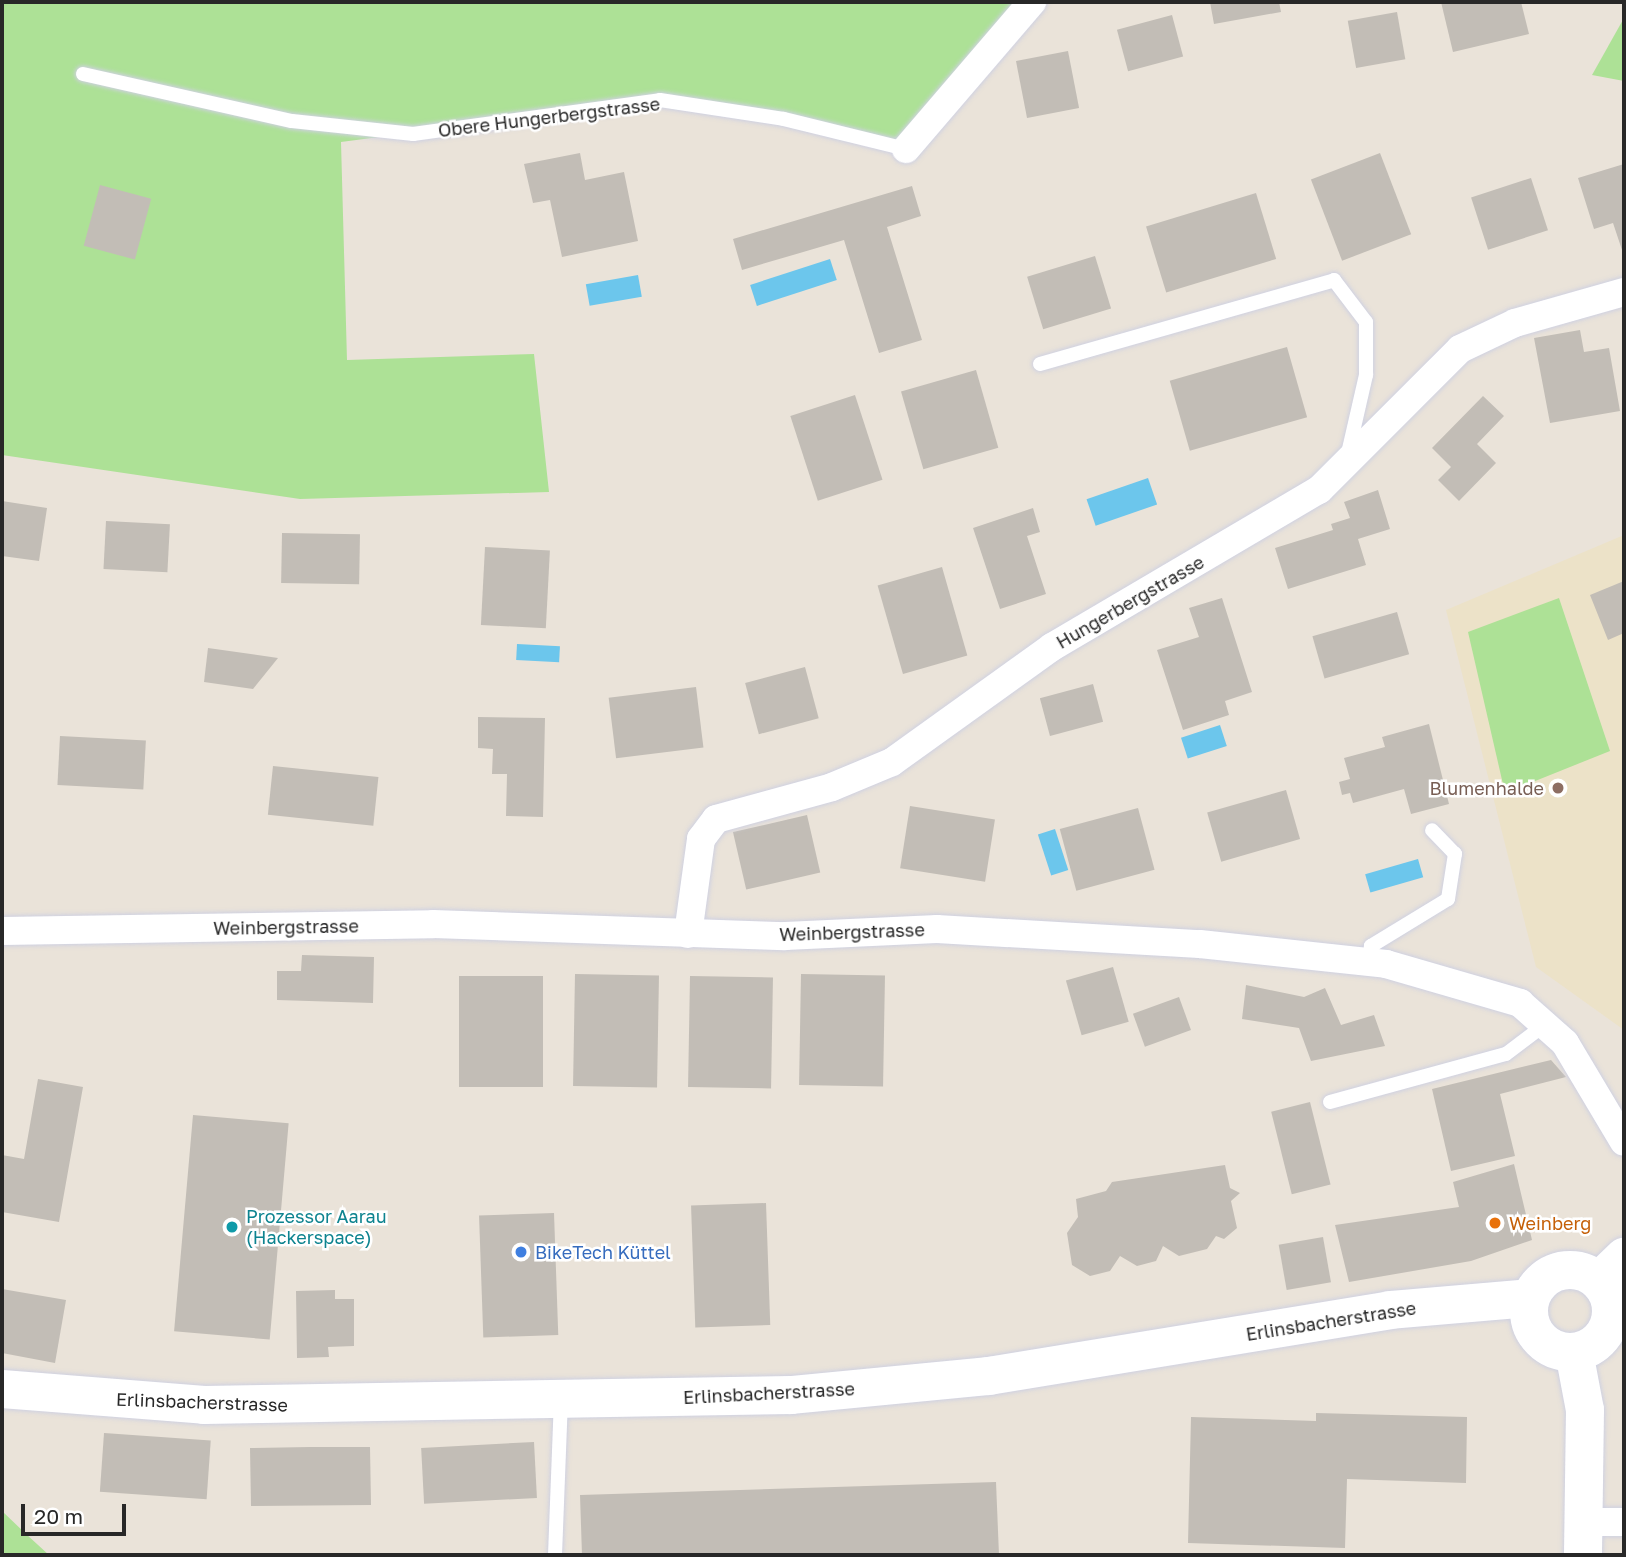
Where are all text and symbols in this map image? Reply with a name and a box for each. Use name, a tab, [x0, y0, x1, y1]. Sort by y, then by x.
street label: Obere Hungerbergstrasse	[437, 93, 661, 141]
street label: Hungerbergstrasse	[1052, 551, 1208, 653]
place label: Blumenhalde	[1430, 777, 1544, 799]
marker: Blumenhalde	[1550, 780, 1566, 796]
street label: Weinbergstrasse	[213, 915, 359, 939]
street label: Weinbergstrasse	[779, 919, 925, 945]
place label: Prozessor Aarau (Hackerspace)	[246, 1206, 387, 1248]
place label: Weinberg	[1509, 1212, 1591, 1234]
marker: Weinberg	[1487, 1215, 1503, 1231]
marker: Prozessor Aarau (Hackerspace)	[224, 1219, 240, 1235]
place label: BikeTech Küttel	[535, 1241, 671, 1263]
marker: BikeTech Küttel	[513, 1244, 529, 1260]
street label: Erlinsbacherstrasse	[1244, 1297, 1418, 1345]
street label: Erlinsbacherstrasse	[683, 1378, 855, 1408]
street label: Erlinsbacherstrasse	[116, 1388, 288, 1416]
scale bar	[24, 1490, 130, 1534]
text: 20 m	[34, 1503, 83, 1529]

